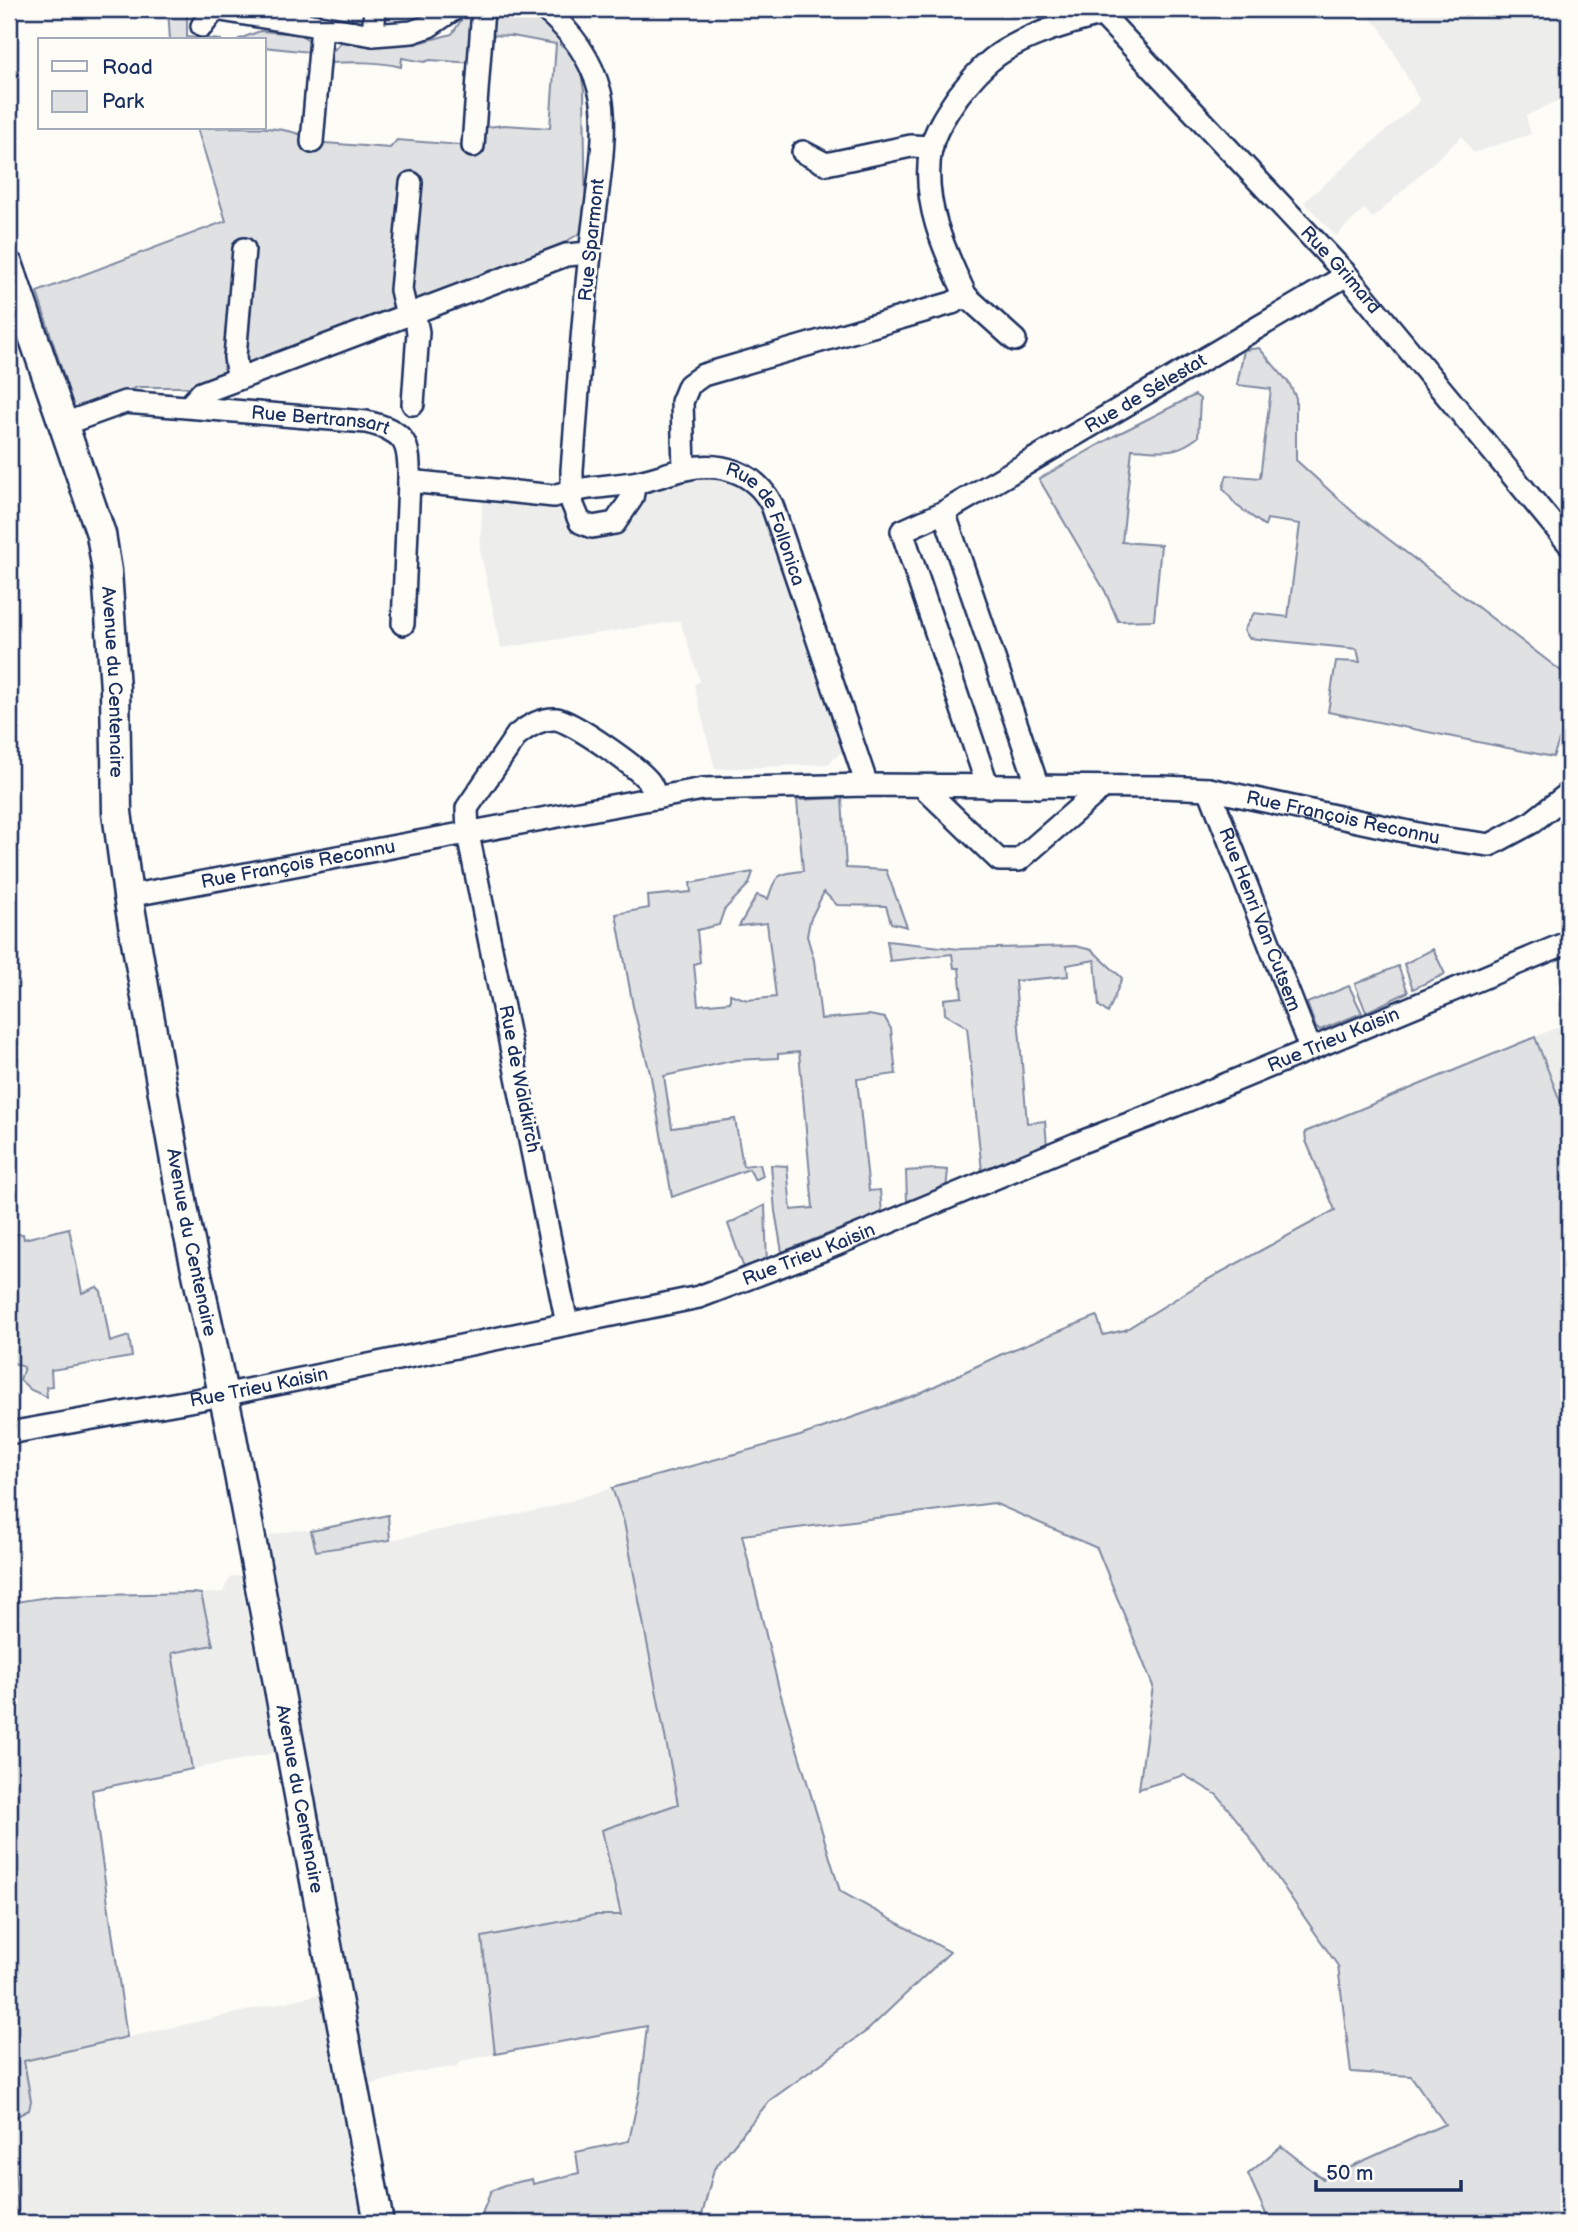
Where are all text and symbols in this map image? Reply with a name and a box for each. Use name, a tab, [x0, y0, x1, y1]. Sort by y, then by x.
legend	[38, 38, 266, 130]
text: Road	[102, 55, 153, 80]
text: Park	[102, 89, 145, 114]
street label: Rue Sparmont	[574, 177, 610, 303]
street label: Rue Grimard	[1295, 221, 1386, 319]
street label: Rue de Sélestat	[1081, 349, 1211, 438]
street label: Rue Bertransart	[250, 401, 393, 440]
street label: Rue de Follonica	[723, 458, 810, 589]
street label: Avenue du Centenaire	[97, 586, 128, 778]
street label: Rue François Reconnu	[1244, 786, 1441, 849]
street label: Rue Henri Van Cutsem	[1214, 824, 1306, 1015]
street label: Rue François Reconnu	[199, 835, 397, 894]
street label: Rue Trieu Kaisin	[1264, 1002, 1403, 1077]
street label: Rue de Waldkirch	[493, 1003, 545, 1155]
street label: Avenue du Centenaire	[161, 1147, 222, 1339]
street label: Rue Trieu Kaisin	[739, 1218, 878, 1291]
street label: Rue Trieu Kaisin	[188, 1362, 330, 1412]
street label: Avenue du Centenaire	[271, 1703, 329, 1895]
scale bar	[1316, 2148, 1461, 2192]
text: 50 m	[1326, 2161, 1373, 2186]

